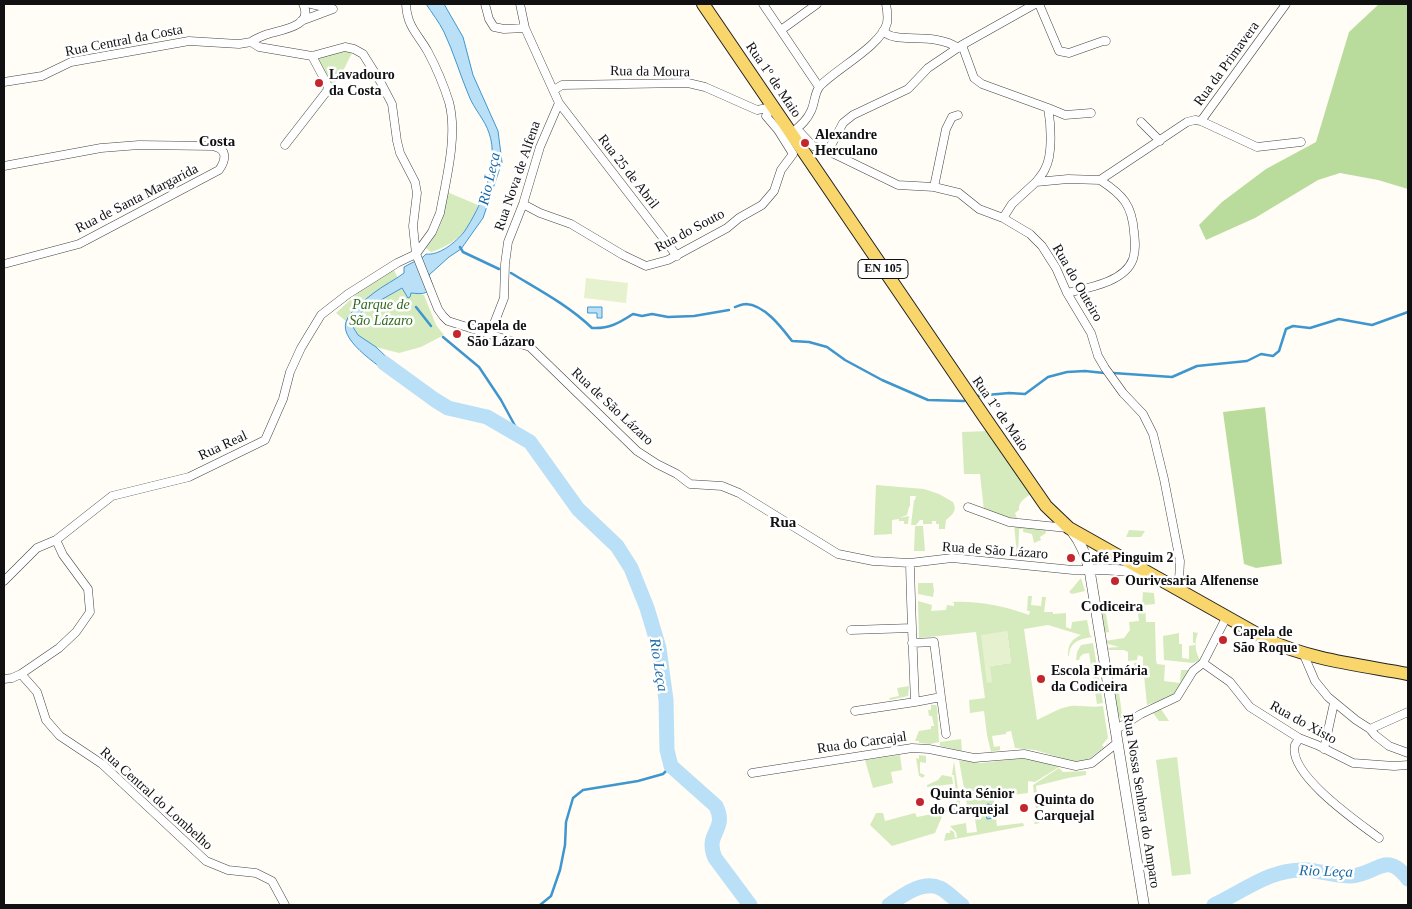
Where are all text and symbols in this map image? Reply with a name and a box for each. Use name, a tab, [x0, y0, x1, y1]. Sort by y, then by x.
street label: Rua da Primavera	[1191, 18, 1263, 110]
street label: Rua Central da Costa	[64, 21, 184, 61]
street label: Rua 1º de Maio	[742, 39, 804, 121]
street label: Rua da Moura	[610, 63, 690, 81]
place label: Lavadouro da Costa	[329, 67, 395, 100]
marker: Lavadouro da Costa	[313, 77, 325, 89]
street label: Rua Nova de Alfena	[491, 119, 545, 233]
place label: Alexandre Herculano	[815, 127, 878, 160]
street label: Rua 25 de Abril	[594, 131, 662, 213]
district label: Costa	[199, 133, 235, 151]
marker: Alexandre Herculano	[799, 137, 811, 149]
water label: Rio Leça	[475, 151, 505, 207]
street label: Rua de Santa Margarida	[73, 161, 201, 237]
street label: Rua do Souto	[652, 206, 728, 256]
street label: Rua do Outeiro	[1048, 241, 1106, 325]
road number: EN 105	[858, 260, 908, 278]
park label: Parque de São Lázaro	[349, 297, 413, 330]
place label: Capela de São Lázaro	[467, 318, 535, 351]
marker: Capela de São Lázaro	[451, 328, 463, 340]
street label: Rua de São Lázaro	[567, 365, 657, 449]
street label: Rua 1º de Maio	[968, 373, 1032, 455]
street label: Rua Real	[196, 427, 250, 465]
district label: Rua	[770, 514, 796, 532]
street label: Rua de São Lázaro	[941, 539, 1049, 563]
place label: Café Pinguim 2	[1081, 550, 1174, 566]
marker: Café Pinguim 2	[1065, 552, 1077, 564]
place label: Ourivesaria Alfenense	[1125, 573, 1258, 589]
marker: Ourivesaria Alfenense	[1109, 575, 1121, 587]
district label: Codiceira	[1081, 598, 1143, 616]
place label: Capela de São Roque	[1233, 624, 1297, 656]
marker: Capela de São Roque	[1217, 634, 1229, 646]
water label: Rio Leça	[645, 637, 671, 693]
place label: Escola Primária da Codiceira	[1051, 663, 1148, 696]
marker: Escola Primária da Codiceira	[1035, 673, 1047, 685]
street label: Rua do Xisto	[1267, 698, 1339, 748]
street label: Rua Nossa Senhora do Amparo	[1119, 713, 1163, 889]
street label: Rua do Carcajal	[816, 728, 908, 758]
street label: Rua Central do Lombelho	[96, 744, 216, 854]
place label: Quinta Sénior do Carquejal	[930, 786, 1014, 819]
place label: Quinta do Carquejal	[1034, 792, 1094, 824]
marker: Quinta Sénior do Carquejal	[914, 796, 926, 808]
marker: Quinta do Carquejal	[1018, 802, 1030, 814]
water label: Rio Leça	[1299, 862, 1353, 882]

